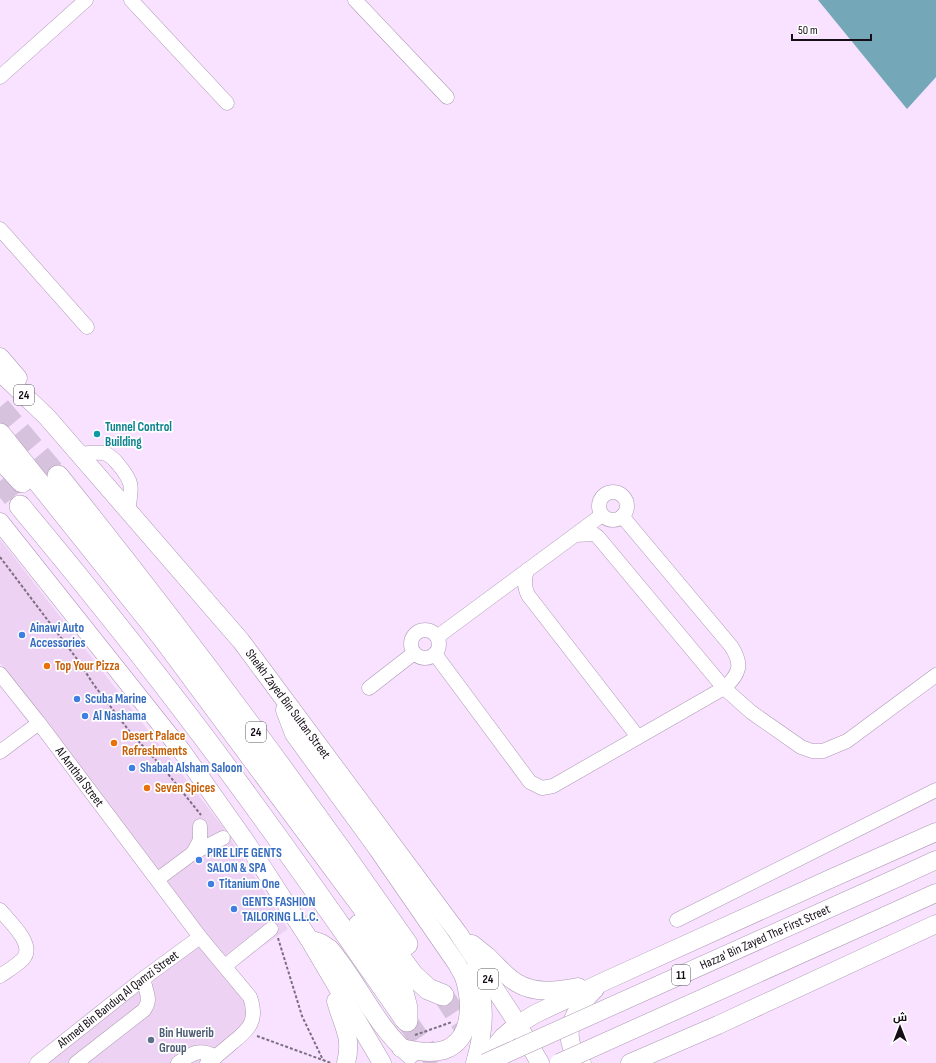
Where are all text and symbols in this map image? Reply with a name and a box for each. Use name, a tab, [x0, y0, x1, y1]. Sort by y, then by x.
scale bar	[792, 16, 871, 42]
text: 50 m	[798, 23, 818, 38]
road number: 24	[14, 385, 34, 405]
place label: Tunnel Control Building	[105, 419, 172, 450]
marker: Tunnel Control Building	[92, 429, 102, 439]
place label: Ainawi Auto Accessories	[29, 620, 86, 651]
marker: Ainawi Auto Accessories	[17, 630, 27, 640]
street label: Sheikh Zayed Bin Sultan Street	[242, 646, 334, 762]
place label: Top Your Pizza	[55, 658, 120, 674]
marker: Top Your Pizza	[42, 661, 52, 671]
place label: Scuba Marine	[85, 691, 147, 707]
marker: Scuba Marine	[72, 694, 82, 704]
place label: Al Nashama	[92, 708, 146, 724]
marker: Al Nashama	[80, 711, 90, 721]
road number: 24	[246, 722, 266, 742]
place label: Desert Palace Refreshments	[122, 728, 187, 759]
marker: Desert Palace Refreshments	[109, 738, 119, 748]
street label: Al Amthal Street	[51, 743, 107, 810]
place label: Shabab Alsham Saloon	[140, 760, 242, 776]
marker: Shabab Alsham Saloon	[127, 763, 137, 773]
place label: Seven Spices	[155, 780, 215, 796]
marker: Seven Spices	[142, 783, 152, 793]
place label: PIRE LIFE GENTS SALON & SPA	[207, 845, 282, 876]
marker: PIRE LIFE GENTS SALON & SPA	[194, 855, 204, 865]
place label: Titanium One	[219, 876, 280, 892]
marker: Titanium One	[206, 879, 216, 889]
place label: GENTS FASHION TAILORING L.L.C.	[242, 894, 319, 925]
street label: Hazza' Bin Zayed The First Street	[697, 901, 833, 973]
marker: GENTS FASHION TAILORING L.L.C.	[229, 904, 239, 914]
street label: Ahmed Bin Banduq Al Qamzi Street	[53, 947, 182, 1052]
road number: 11	[672, 965, 690, 985]
road number: 24	[478, 969, 498, 989]
north arrow	[880, 1007, 920, 1047]
text: ش	[893, 1011, 907, 1024]
place label: Bin Huwerib Group	[159, 1025, 214, 1056]
marker: Bin Huwerib Group	[146, 1035, 156, 1045]

